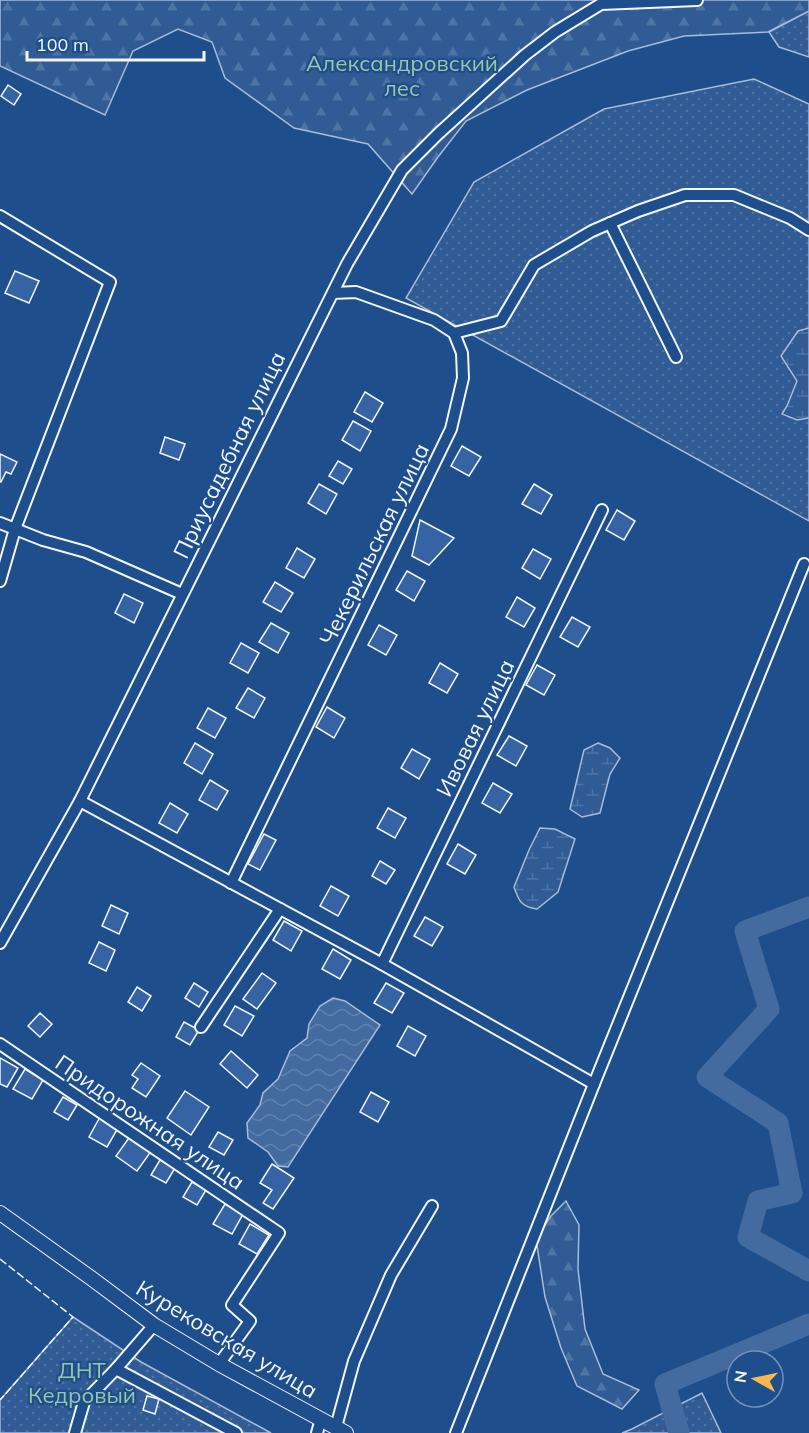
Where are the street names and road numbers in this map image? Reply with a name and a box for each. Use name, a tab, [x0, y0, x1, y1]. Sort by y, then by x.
street label: Приусадебная улица	[167, 347, 291, 563]
street label: Чекерильская улица	[313, 438, 435, 650]
street label: Ивовая улица	[430, 655, 520, 801]
street label: Придорожная улица	[50, 1048, 250, 1196]
street label: Курековская улица	[131, 1274, 323, 1404]

